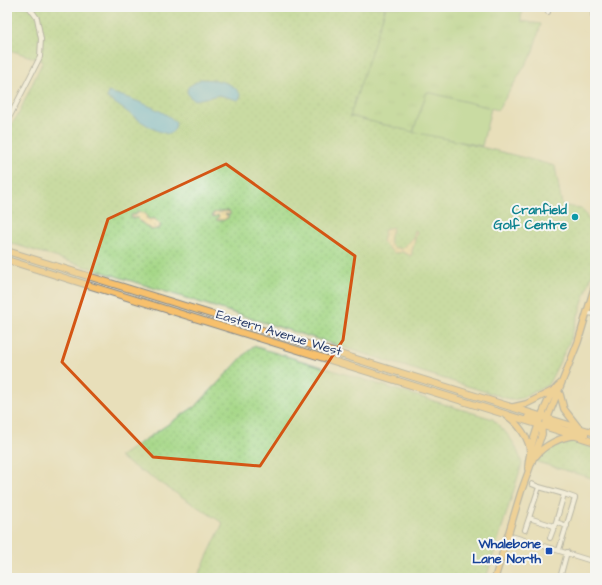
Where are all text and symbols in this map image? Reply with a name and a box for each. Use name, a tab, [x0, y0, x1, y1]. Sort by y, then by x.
place label: Cranfield Golf Centre	[494, 201, 567, 234]
marker: Cranfield Golf Centre	[570, 212, 580, 222]
street label: Eastern Avenue West	[214, 305, 345, 361]
place label: Whalebone Lane North	[472, 535, 542, 568]
marker: Whalebone Lane North	[544, 546, 554, 556]

